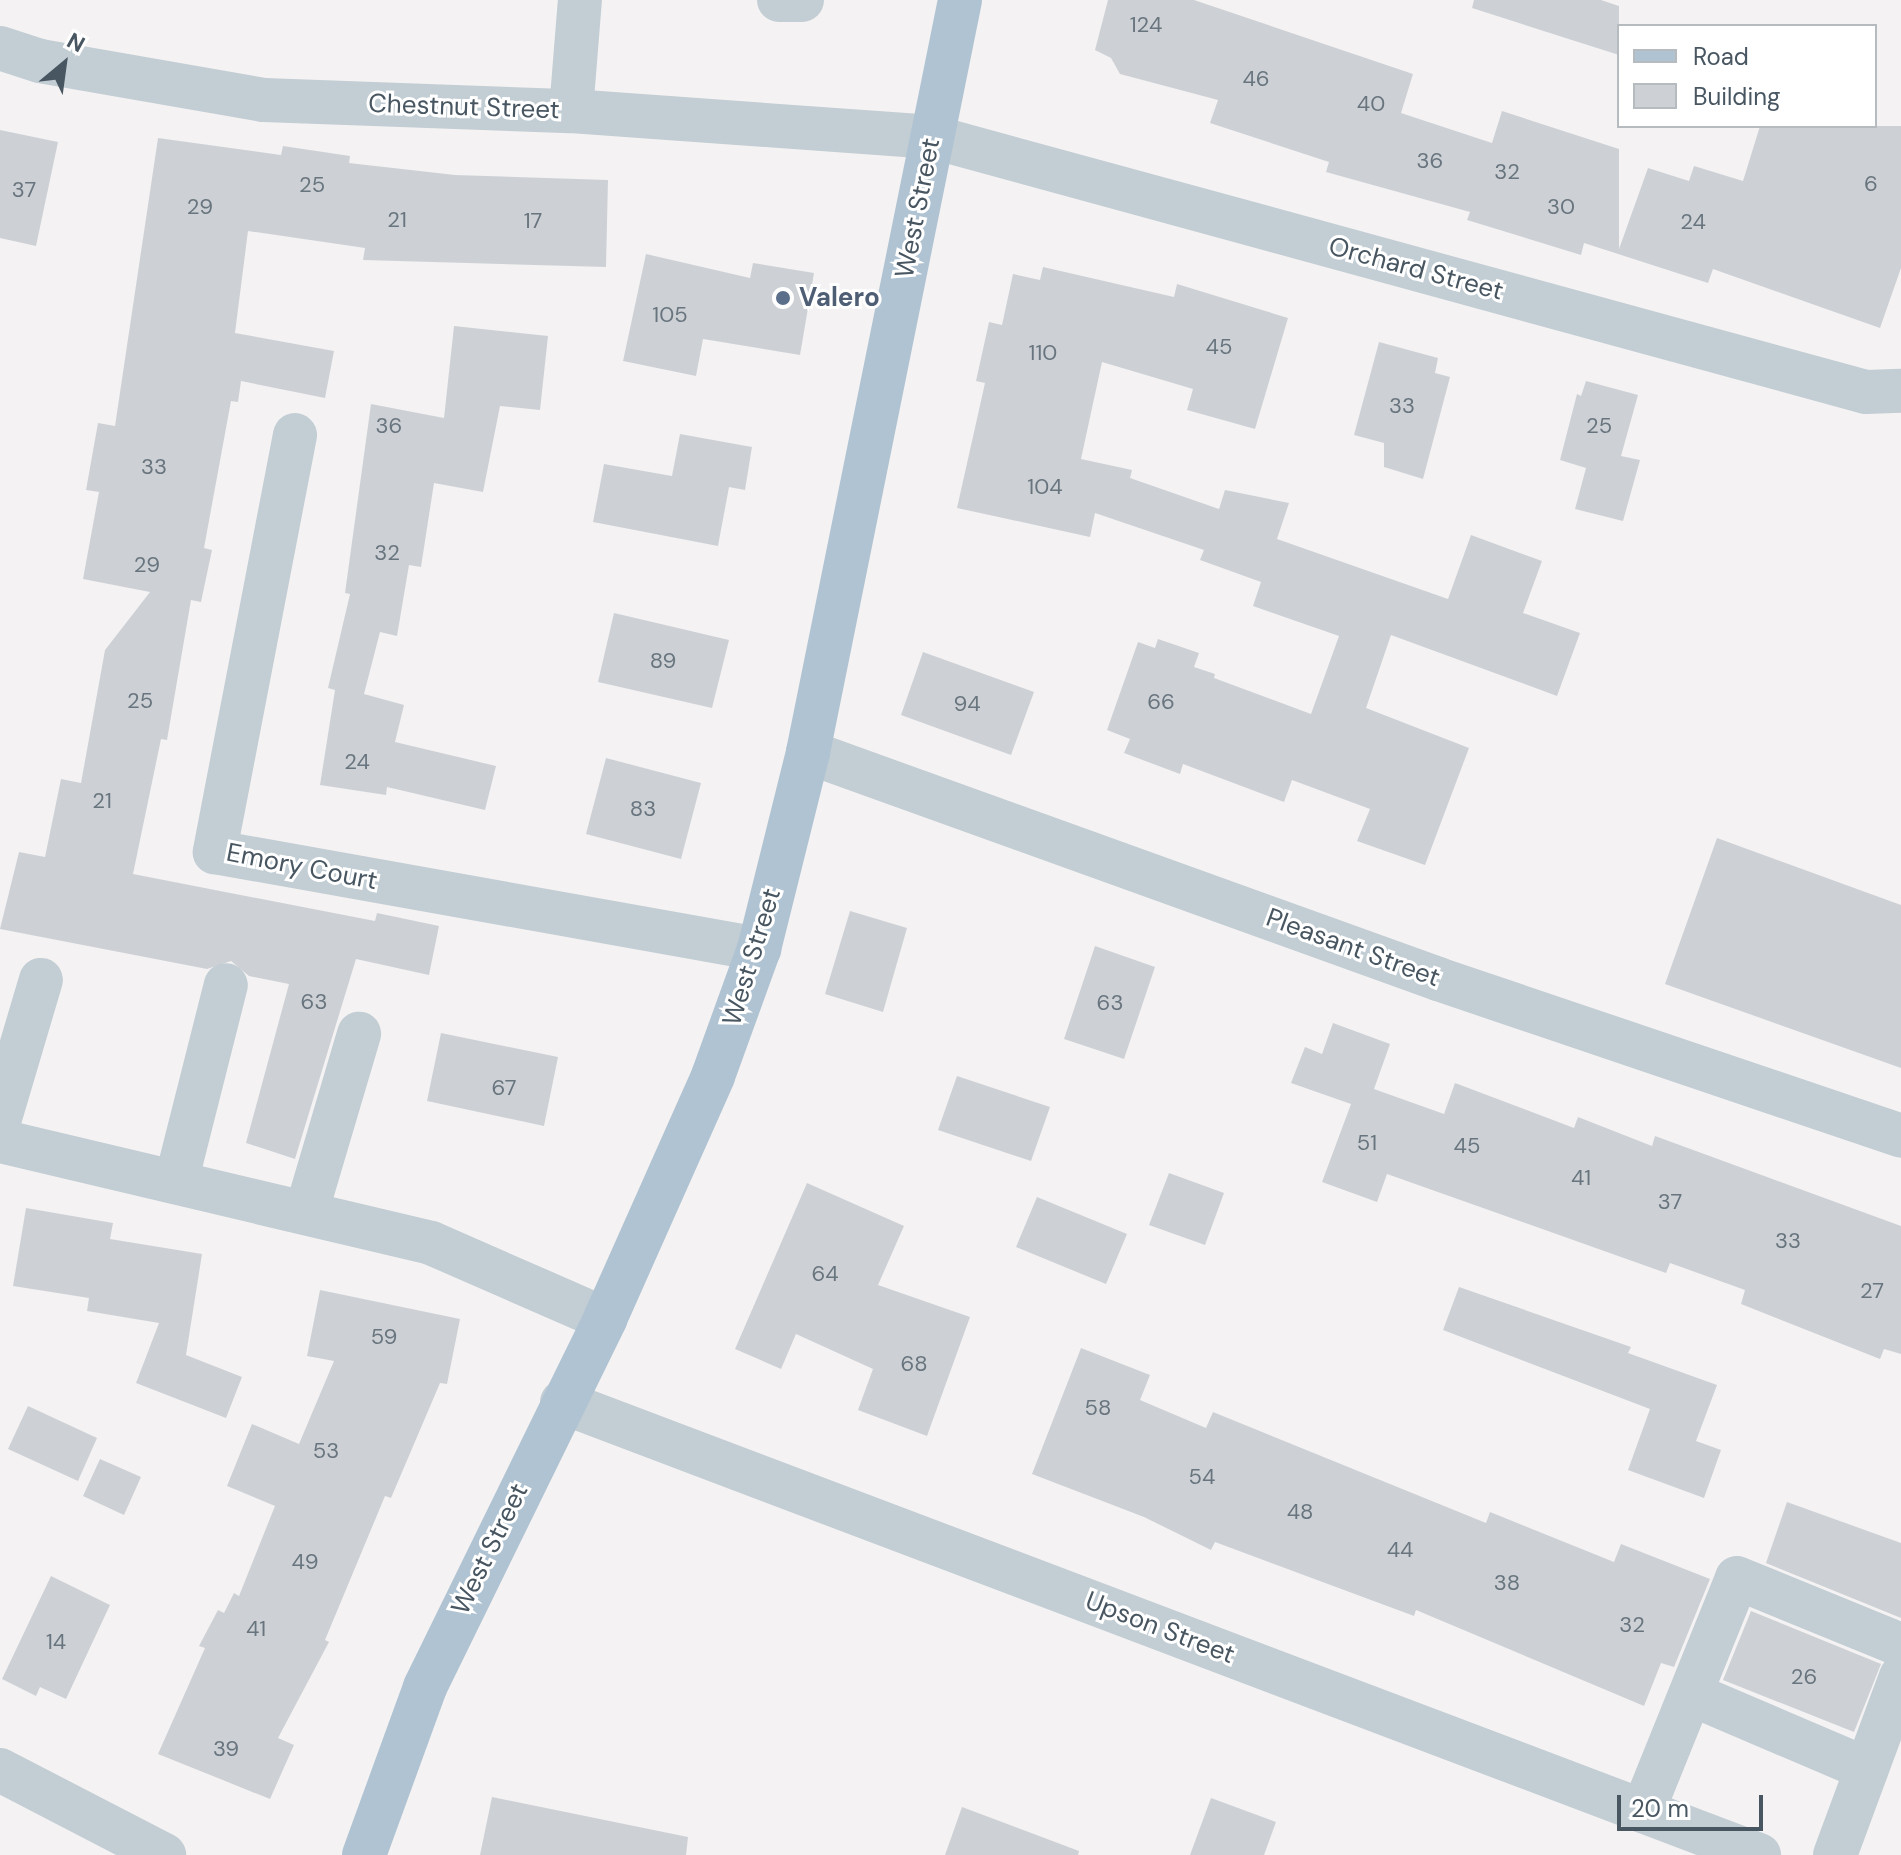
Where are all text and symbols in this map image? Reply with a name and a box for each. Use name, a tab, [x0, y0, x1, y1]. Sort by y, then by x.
house number: 124	[1130, 12, 1162, 38]
north arrow	[24, 24, 104, 104]
legend	[1617, 24, 1877, 128]
text: N	[62, 26, 90, 59]
text: Road	[1693, 41, 1749, 72]
house number: 46	[1242, 66, 1270, 92]
text: Building	[1693, 81, 1780, 112]
street label: Chestnut Street	[368, 88, 560, 126]
house number: 40	[1357, 91, 1385, 117]
street label: West Street	[889, 135, 947, 281]
house number: 36	[1417, 148, 1443, 174]
house number: 32	[1494, 159, 1520, 185]
house number: 6	[1864, 171, 1878, 197]
house number: 25	[299, 172, 325, 198]
house number: 37	[12, 177, 36, 203]
house number: 29	[187, 194, 213, 220]
house number: 30	[1547, 194, 1575, 220]
house number: 21	[387, 207, 407, 233]
house number: 17	[524, 208, 542, 234]
house number: 24	[1680, 209, 1706, 235]
street label: Orchard Street	[1325, 231, 1507, 307]
place label: Valero	[799, 282, 880, 314]
marker: Valero	[774, 289, 792, 307]
house number: 105	[652, 302, 688, 328]
house number: 45	[1206, 334, 1232, 360]
house number: 110	[1029, 340, 1057, 366]
house number: 33	[1389, 393, 1415, 419]
house number: 36	[376, 413, 402, 439]
house number: 25	[1586, 413, 1612, 439]
house number: 33	[141, 454, 167, 480]
house number: 104	[1027, 474, 1063, 500]
house number: 32	[374, 540, 400, 566]
house number: 29	[134, 552, 160, 578]
house number: 89	[650, 648, 676, 674]
house number: 25	[127, 688, 153, 714]
house number: 66	[1147, 689, 1175, 715]
house number: 94	[953, 691, 981, 717]
house number: 24	[344, 749, 370, 775]
house number: 21	[92, 788, 112, 814]
house number: 83	[630, 796, 656, 822]
street label: Emory Court	[224, 837, 380, 897]
street label: West Street	[716, 885, 788, 1029]
street label: Pleasant Street	[1262, 902, 1444, 994]
house number: 63	[301, 989, 327, 1015]
house number: 63	[1097, 990, 1123, 1016]
house number: 67	[492, 1075, 516, 1101]
house number: 51	[1357, 1130, 1377, 1156]
house number: 45	[1454, 1133, 1480, 1159]
house number: 41	[1571, 1165, 1591, 1191]
house number: 37	[1658, 1189, 1682, 1215]
house number: 33	[1775, 1228, 1801, 1254]
house number: 64	[811, 1261, 839, 1287]
house number: 27	[1860, 1278, 1884, 1304]
house number: 59	[371, 1324, 397, 1350]
house number: 68	[900, 1351, 928, 1377]
house number: 58	[1085, 1395, 1111, 1421]
house number: 53	[313, 1438, 339, 1464]
house number: 54	[1189, 1464, 1215, 1490]
street label: West Street	[445, 1478, 535, 1620]
house number: 48	[1287, 1499, 1313, 1525]
house number: 44	[1387, 1537, 1413, 1563]
house number: 49	[291, 1549, 319, 1575]
house number: 38	[1494, 1570, 1520, 1596]
street label: Upson Street	[1081, 1585, 1239, 1671]
house number: 32	[1619, 1612, 1645, 1638]
house number: 41	[246, 1616, 266, 1642]
house number: 14	[46, 1629, 66, 1655]
house number: 26	[1791, 1664, 1817, 1690]
house number: 39	[213, 1736, 239, 1762]
scale bar	[1621, 1779, 1767, 1829]
text: 20 m	[1631, 1793, 1689, 1824]

